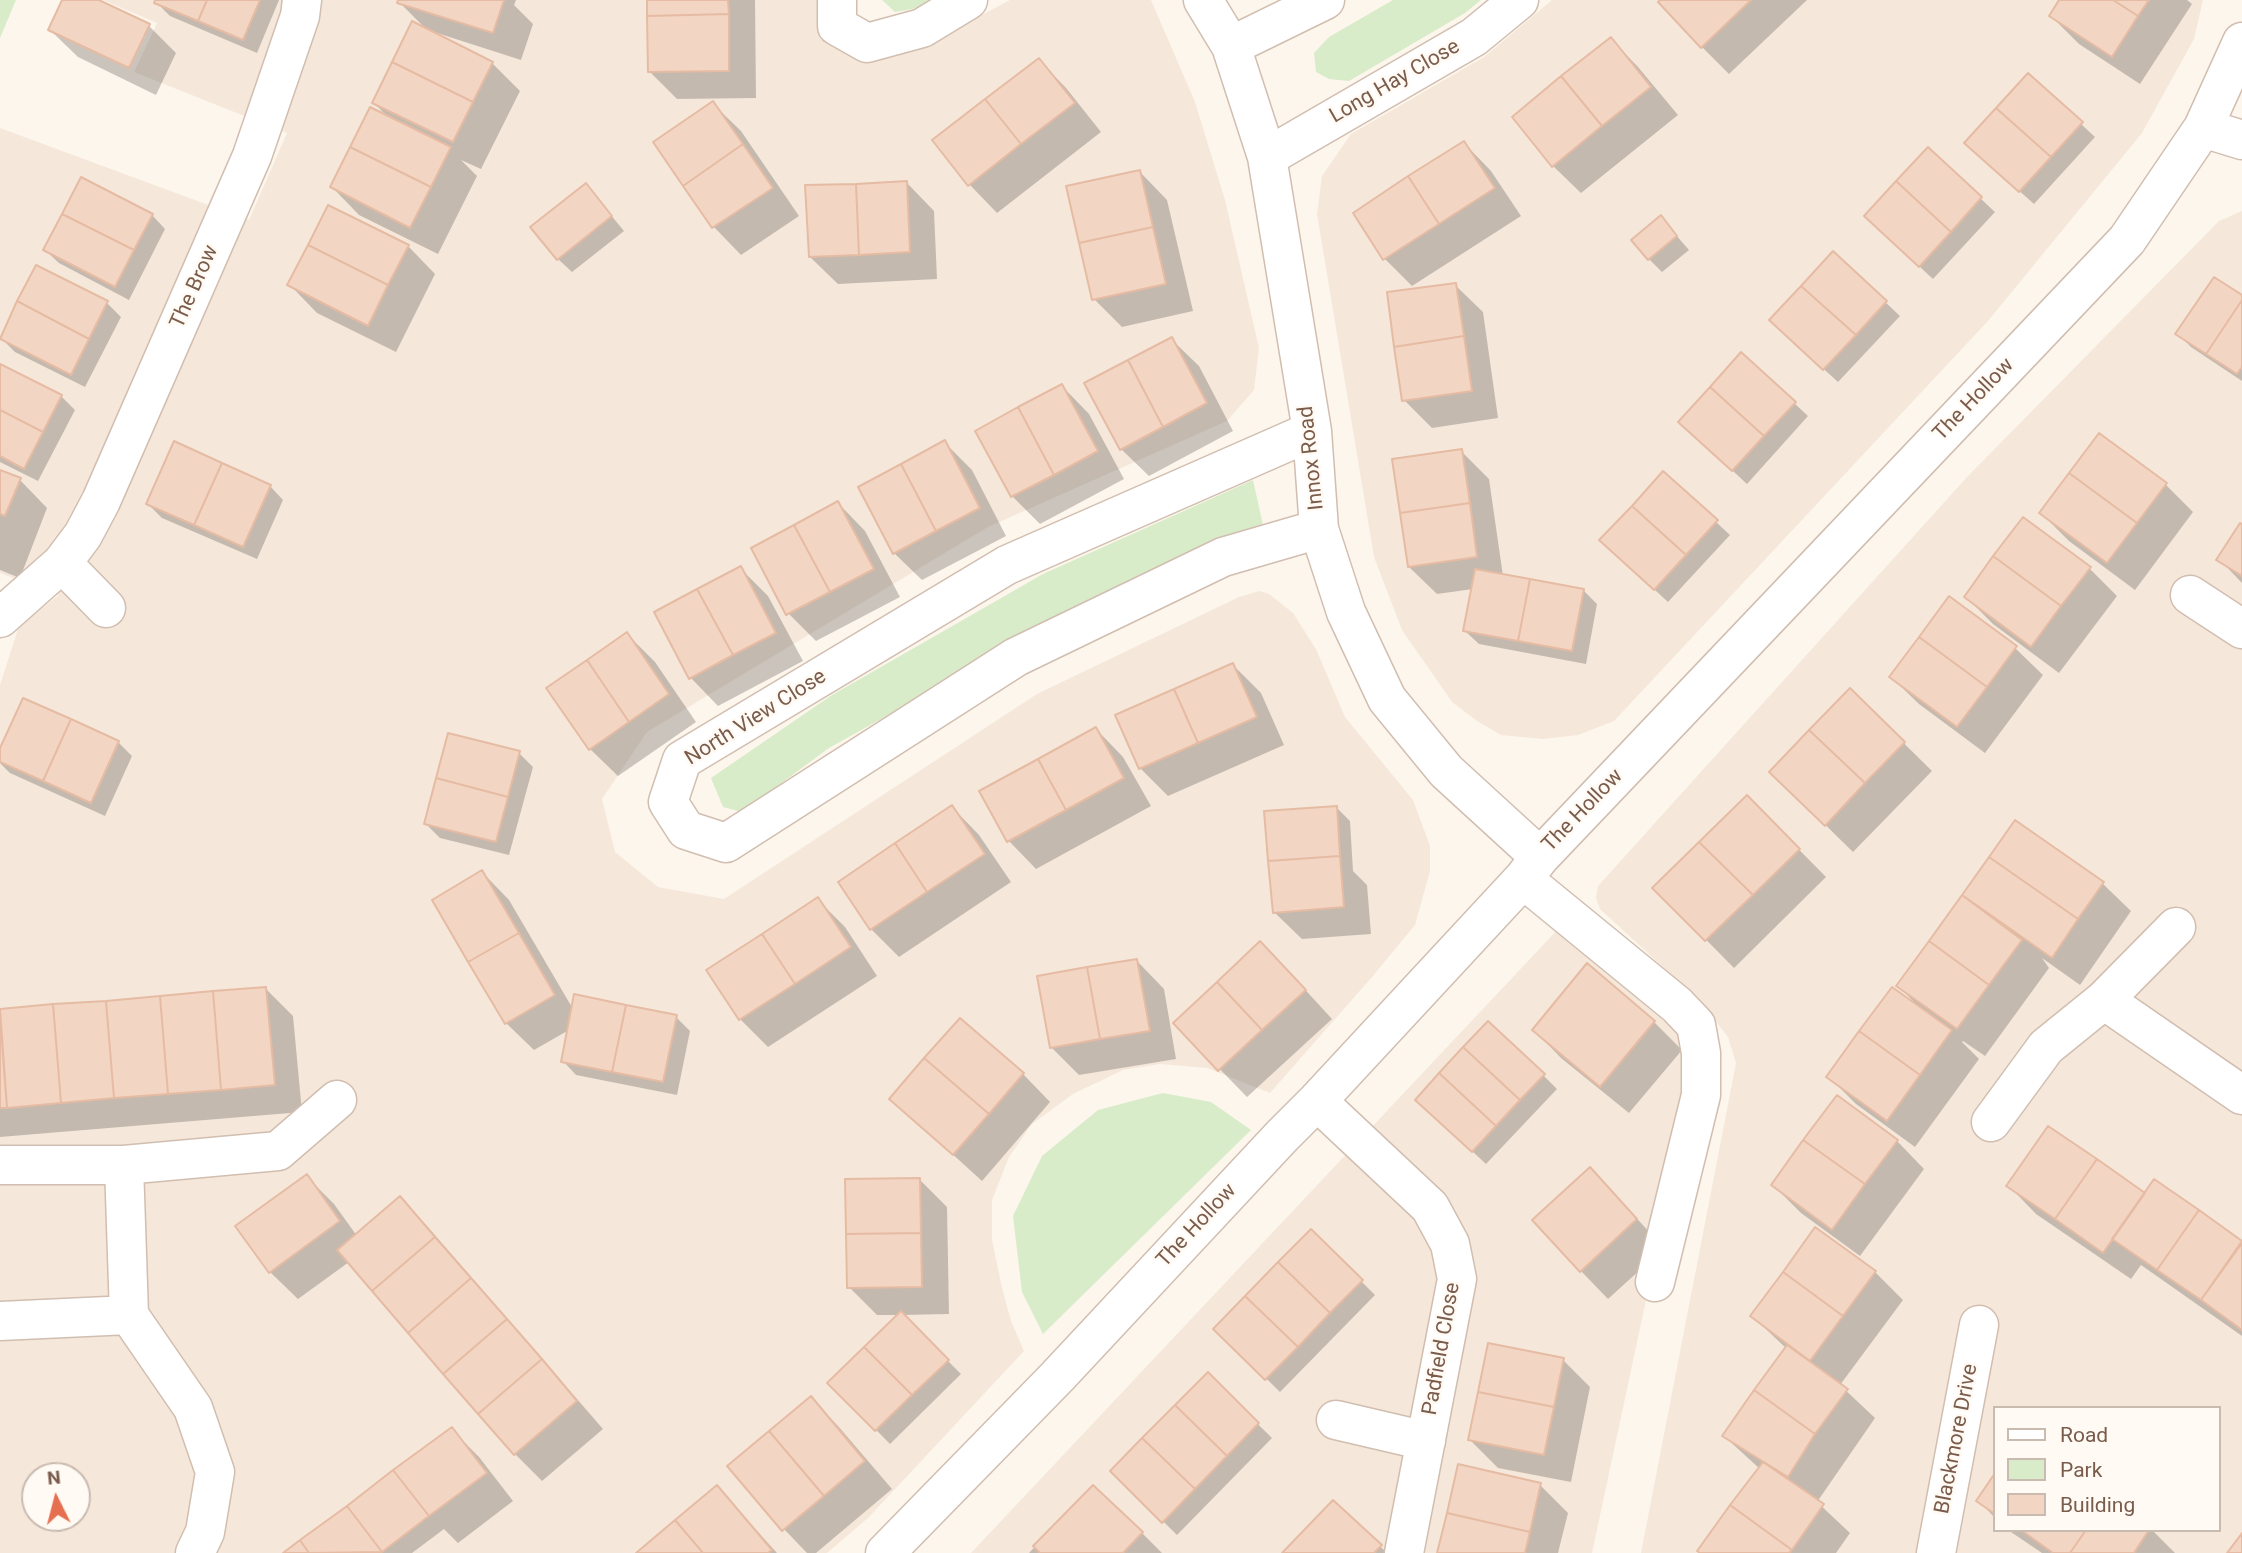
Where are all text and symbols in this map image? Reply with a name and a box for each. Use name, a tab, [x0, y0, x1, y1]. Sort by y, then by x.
street label: Long Hay Close	[1325, 35, 1465, 129]
street label: The Brow	[166, 242, 224, 332]
street label: The Hollow	[1928, 353, 2020, 447]
street label: Innox Road	[1294, 405, 1330, 511]
street label: North View Close	[681, 665, 831, 771]
street label: The Hollow	[1537, 764, 1629, 858]
street label: The Hollow	[1152, 1179, 1242, 1273]
street label: Padfield Close	[1418, 1281, 1466, 1417]
street label: Blackmore Drive	[1930, 1362, 1984, 1516]
legend	[1994, 1406, 2221, 1532]
text: Road	[2060, 1423, 2108, 1447]
text: Park	[2060, 1458, 2102, 1482]
north arrow	[21, 1462, 91, 1532]
text: N	[46, 1465, 62, 1490]
text: Building	[2060, 1493, 2135, 1517]

